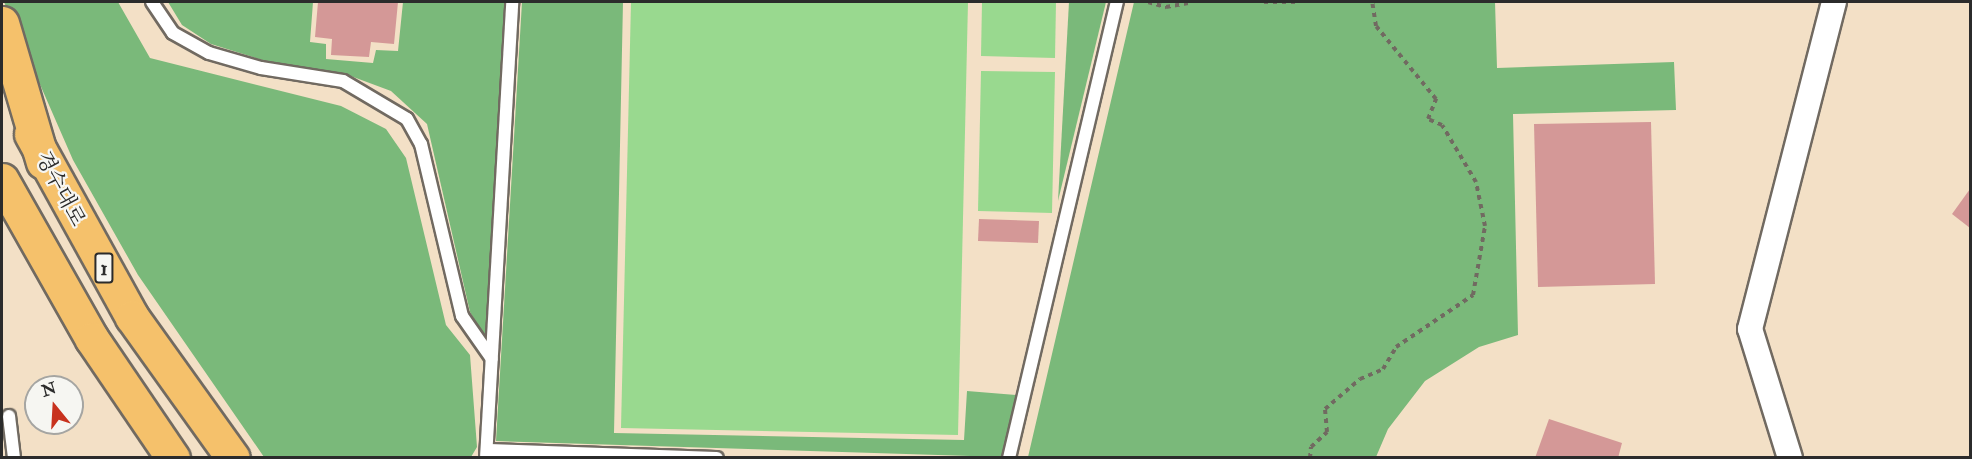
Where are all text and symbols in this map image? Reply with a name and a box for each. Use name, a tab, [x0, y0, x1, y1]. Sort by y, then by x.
street label: 경수대로	[30, 147, 90, 231]
road number: 1	[94, 251, 114, 285]
north arrow	[24, 375, 84, 435]
text: N	[39, 378, 59, 402]

